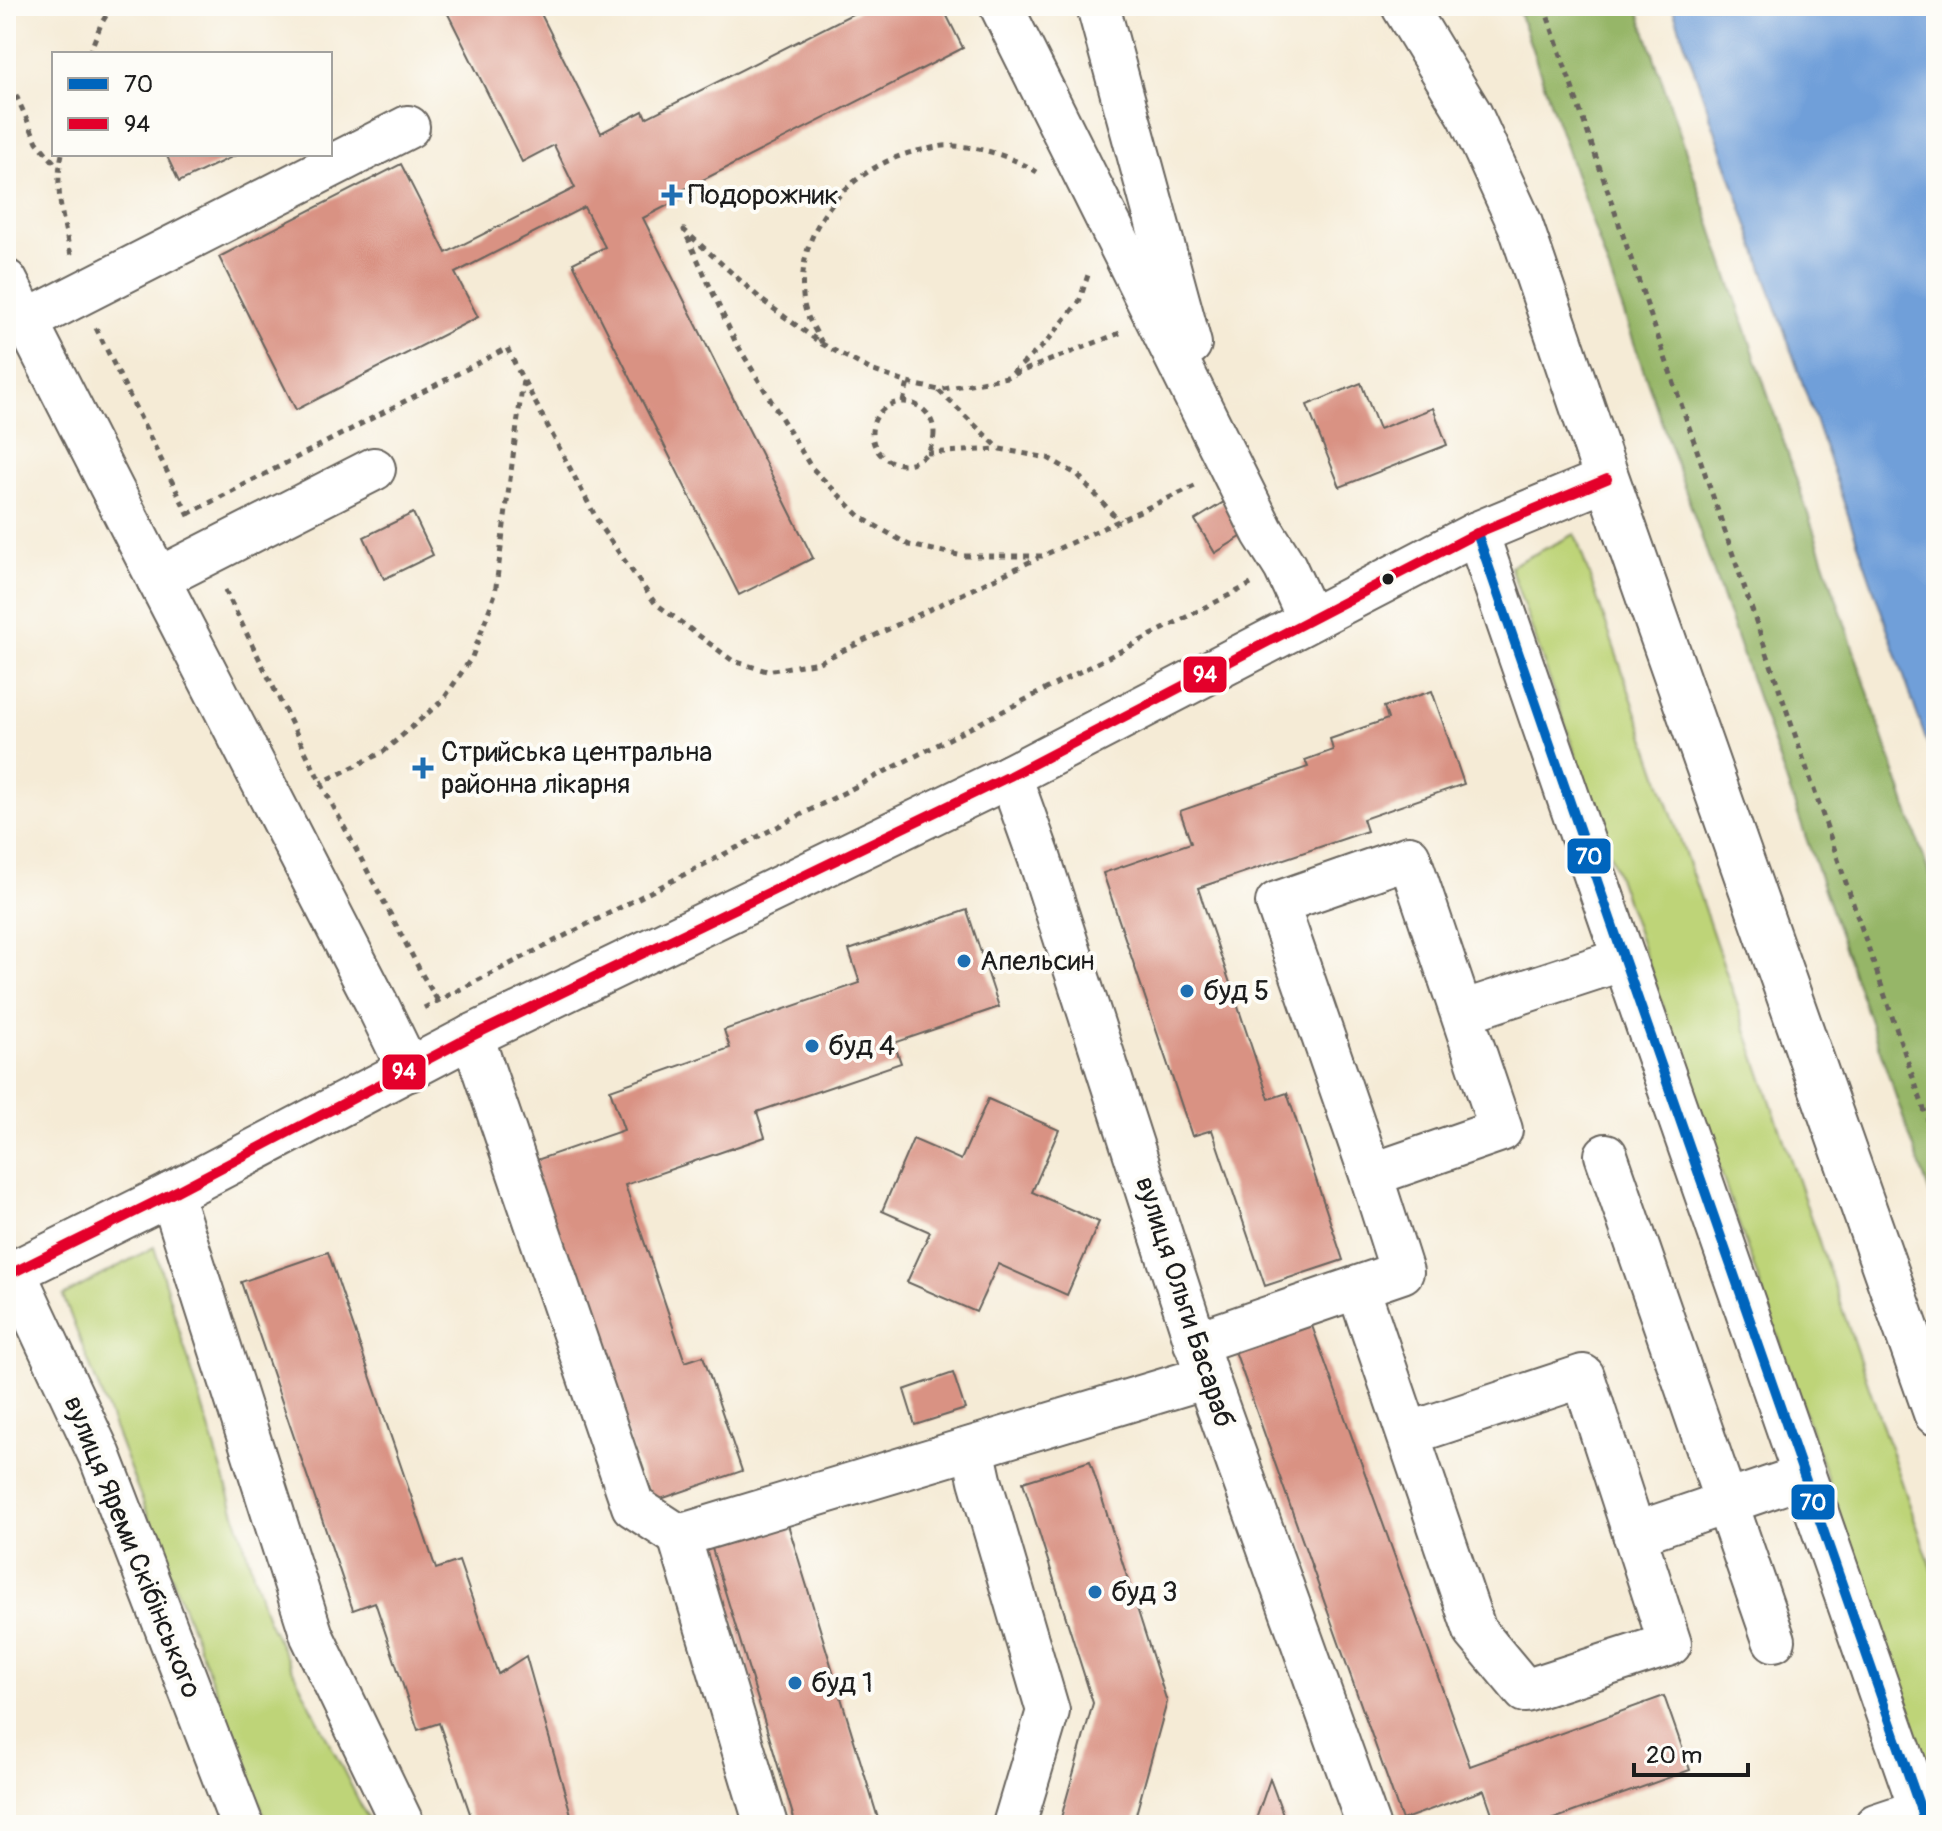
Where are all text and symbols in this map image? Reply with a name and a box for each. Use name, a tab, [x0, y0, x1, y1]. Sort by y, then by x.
legend	[52, 52, 332, 156]
text: 70	[124, 70, 153, 99]
text: 94	[124, 110, 150, 139]
place label: Подорожник	[688, 178, 839, 213]
marker: Подорожник	[663, 186, 681, 204]
unlabelled marker	[1380, 571, 1396, 587]
line badge: 94	[1182, 655, 1228, 694]
text: 94	[1193, 661, 1217, 689]
place label: Стрийська центральна районна лікарня	[441, 735, 712, 802]
marker: Стрийська центральна районна лікарня	[412, 757, 434, 779]
line badge: 70	[1566, 837, 1612, 875]
text: 70	[1576, 843, 1602, 871]
place label: Апельсин	[980, 944, 1095, 979]
marker: Апельсин	[955, 952, 973, 970]
place label: буд 5	[1203, 974, 1269, 1009]
marker: буд 5	[1178, 982, 1196, 1000]
place label: буд 4	[828, 1029, 895, 1064]
marker: буд 4	[803, 1037, 821, 1055]
line badge: 94	[381, 1053, 427, 1091]
text: 94	[392, 1058, 416, 1086]
street label: вулиця Ольги Басараб	[1127, 1172, 1241, 1432]
street label: вулиця Яреми Скібінського	[55, 1391, 209, 1703]
line badge: 70	[1790, 1483, 1836, 1521]
text: 70	[1800, 1489, 1826, 1517]
place label: буд 3	[1111, 1575, 1178, 1610]
marker: буд 3	[1086, 1583, 1104, 1601]
place label: буд 1	[811, 1666, 873, 1701]
marker: буд 1	[786, 1674, 804, 1692]
scale bar	[1634, 1727, 1748, 1777]
text: 20 m	[1646, 1741, 1702, 1770]

